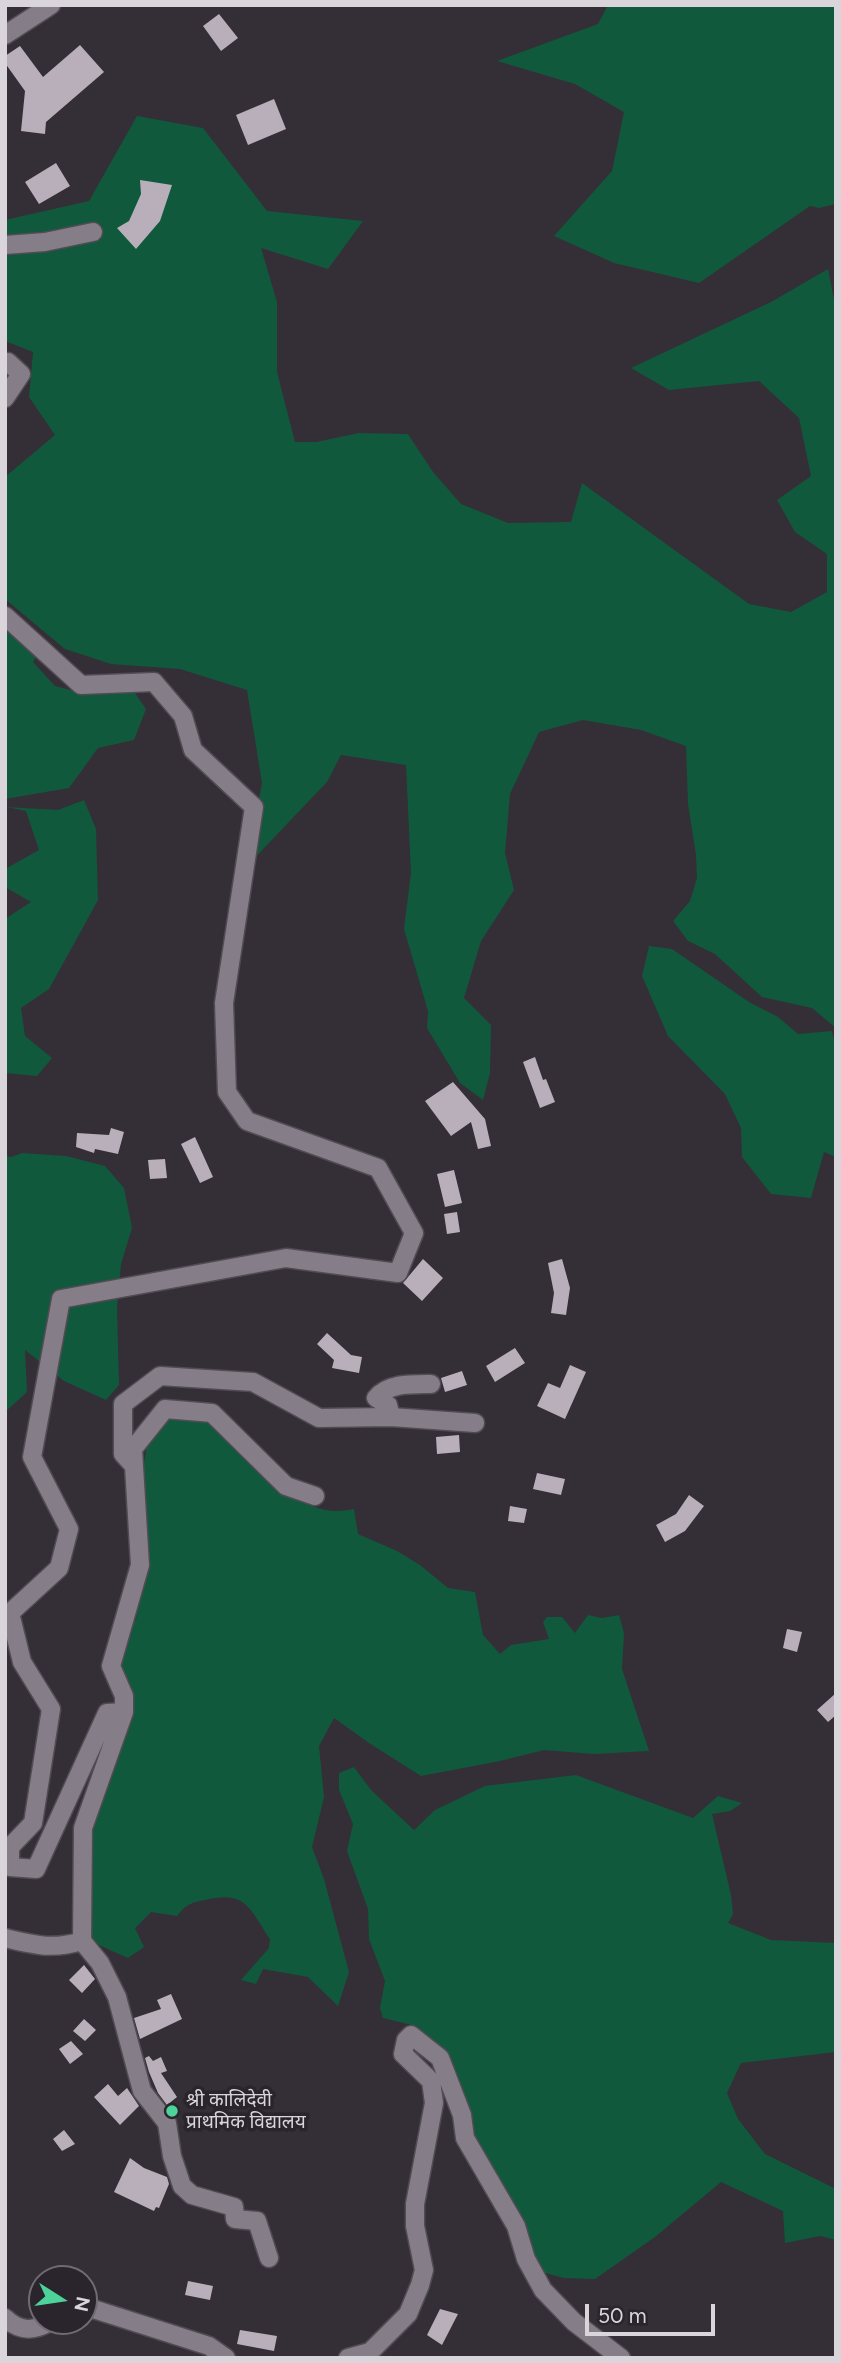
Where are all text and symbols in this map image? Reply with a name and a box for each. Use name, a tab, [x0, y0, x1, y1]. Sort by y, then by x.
place label: श्री कालिदेवी प्राथमिक विद्यालय	[186, 2089, 306, 2133]
marker: श्री कालिदेवी प्राथमिक विद्यालय	[164, 2103, 180, 2119]
north arrow	[28, 2265, 98, 2335]
scale bar	[589, 2290, 718, 2334]
text: N	[69, 2294, 95, 2314]
text: 50 m	[598, 2303, 647, 2328]

